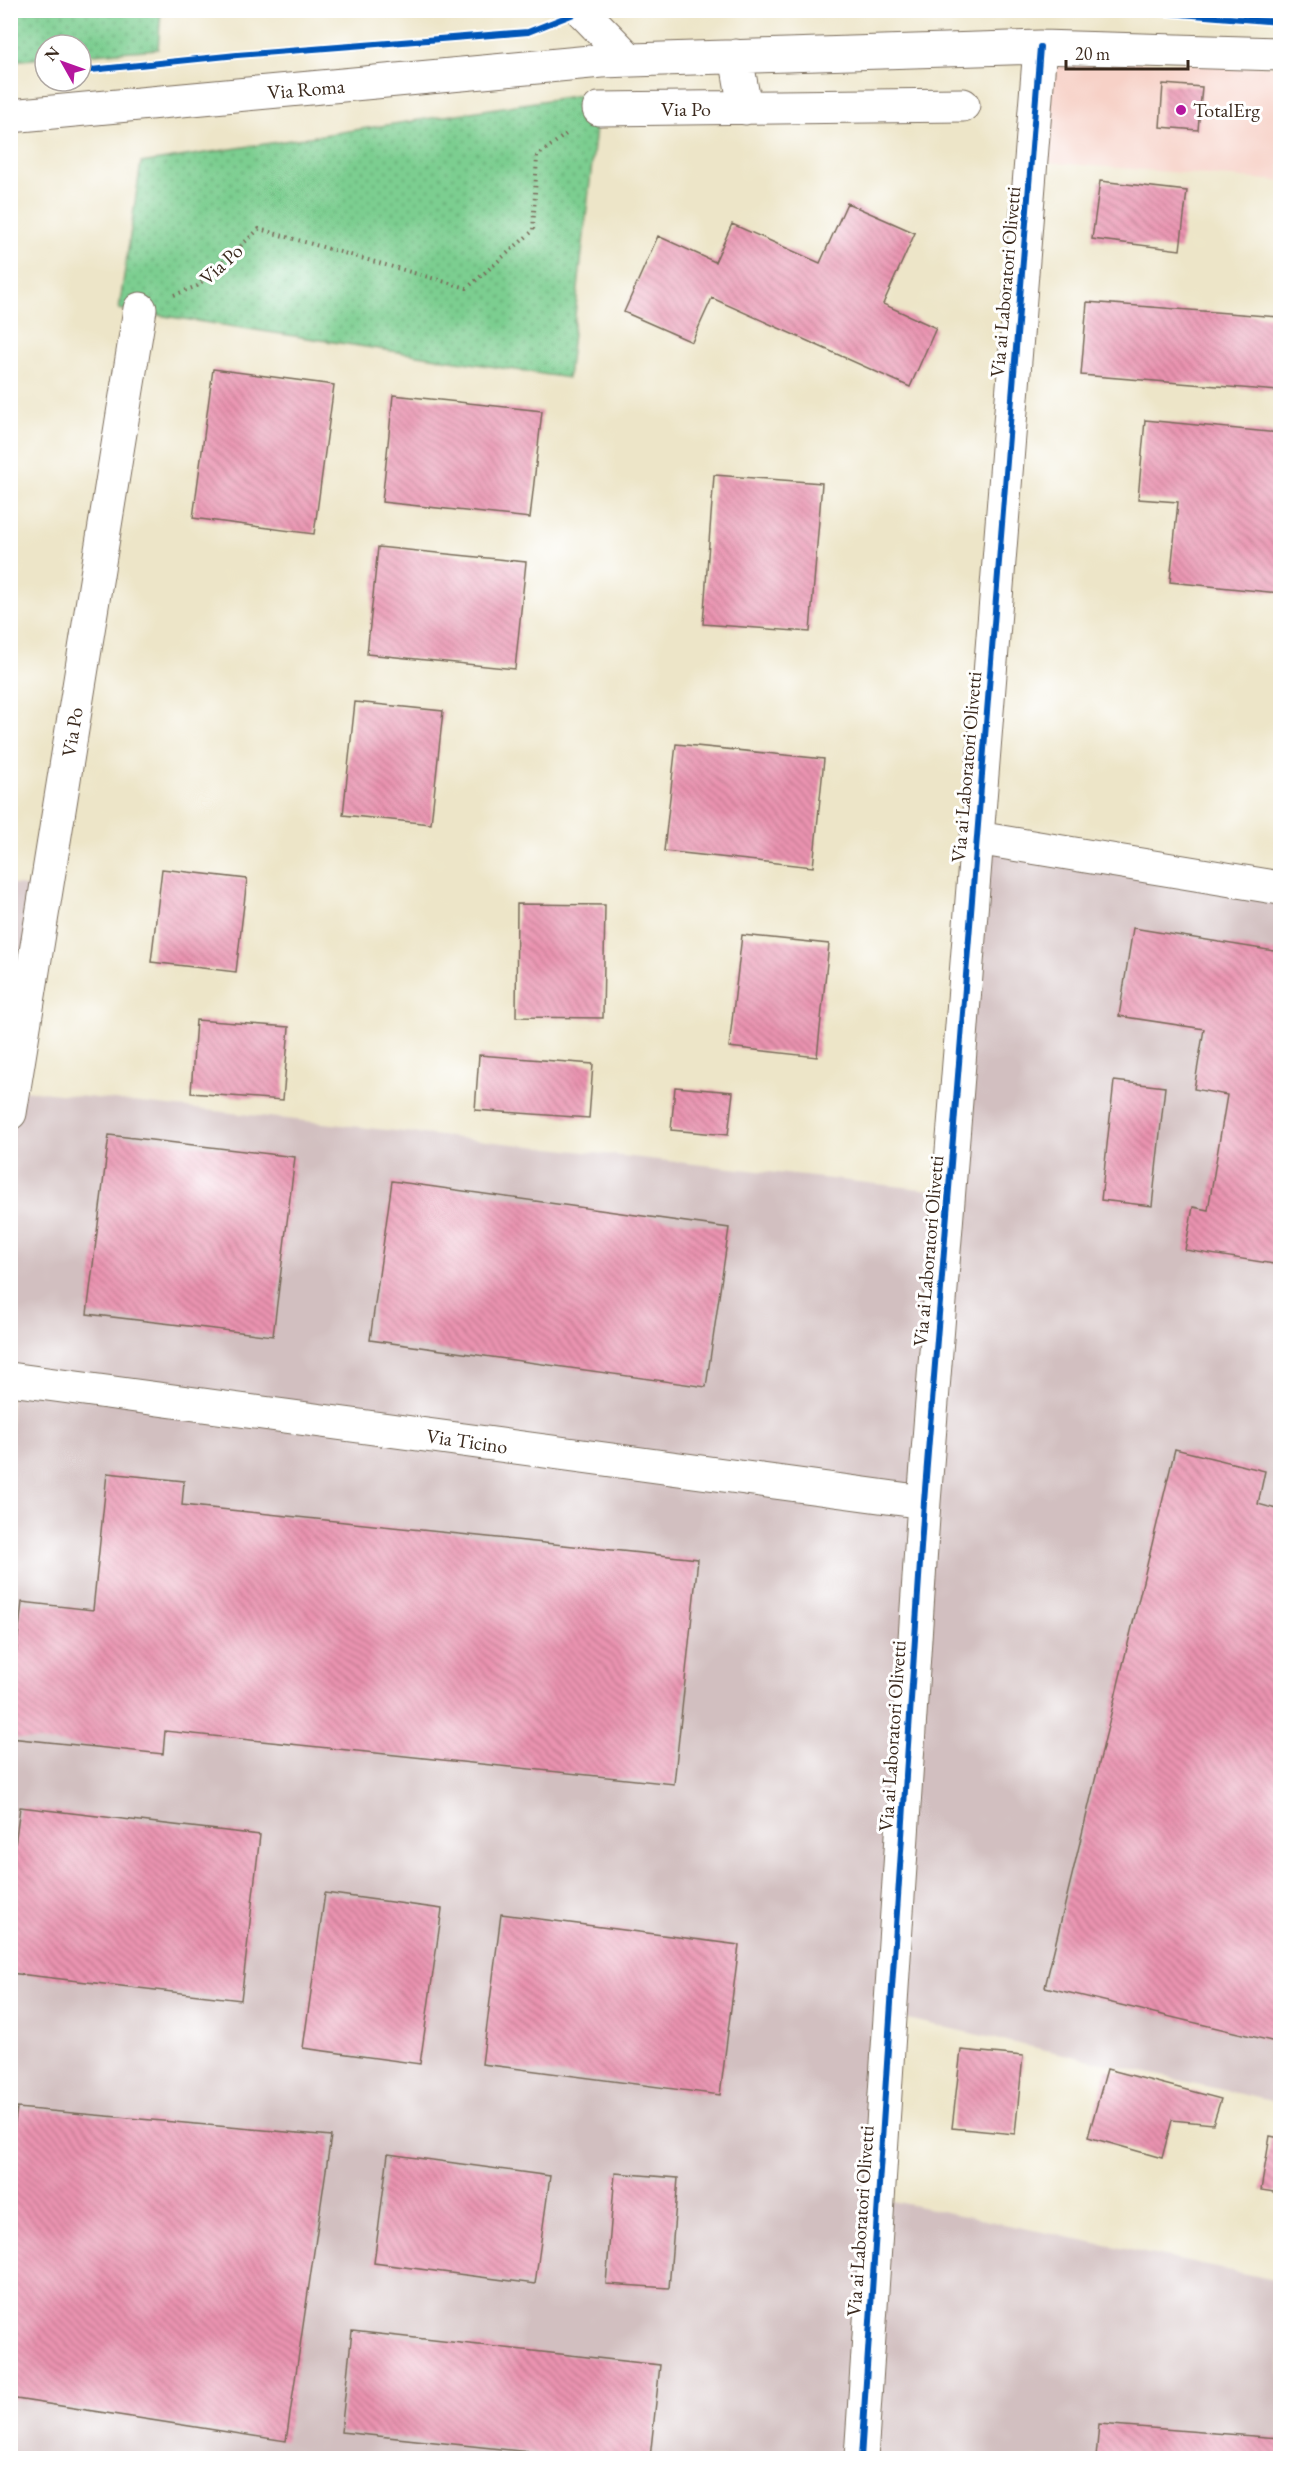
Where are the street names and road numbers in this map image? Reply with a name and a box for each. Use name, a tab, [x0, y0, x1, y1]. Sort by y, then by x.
street label: Via Roma	[266, 73, 346, 105]
street label: Via Po	[661, 96, 711, 122]
street label: Via ai Laboratori Olivetti	[984, 185, 1026, 379]
street label: Via Po	[194, 238, 248, 290]
street label: Via ai Laboratori Olivetti	[945, 670, 987, 864]
street label: Via Po	[55, 705, 89, 759]
street label: Via ai Laboratori Olivetti	[907, 1154, 949, 1348]
street label: Via Ticino	[425, 1422, 509, 1460]
street label: Via ai Laboratori Olivetti	[872, 1639, 912, 1832]
street label: Via ai Laboratori Olivetti	[840, 2124, 880, 2317]

